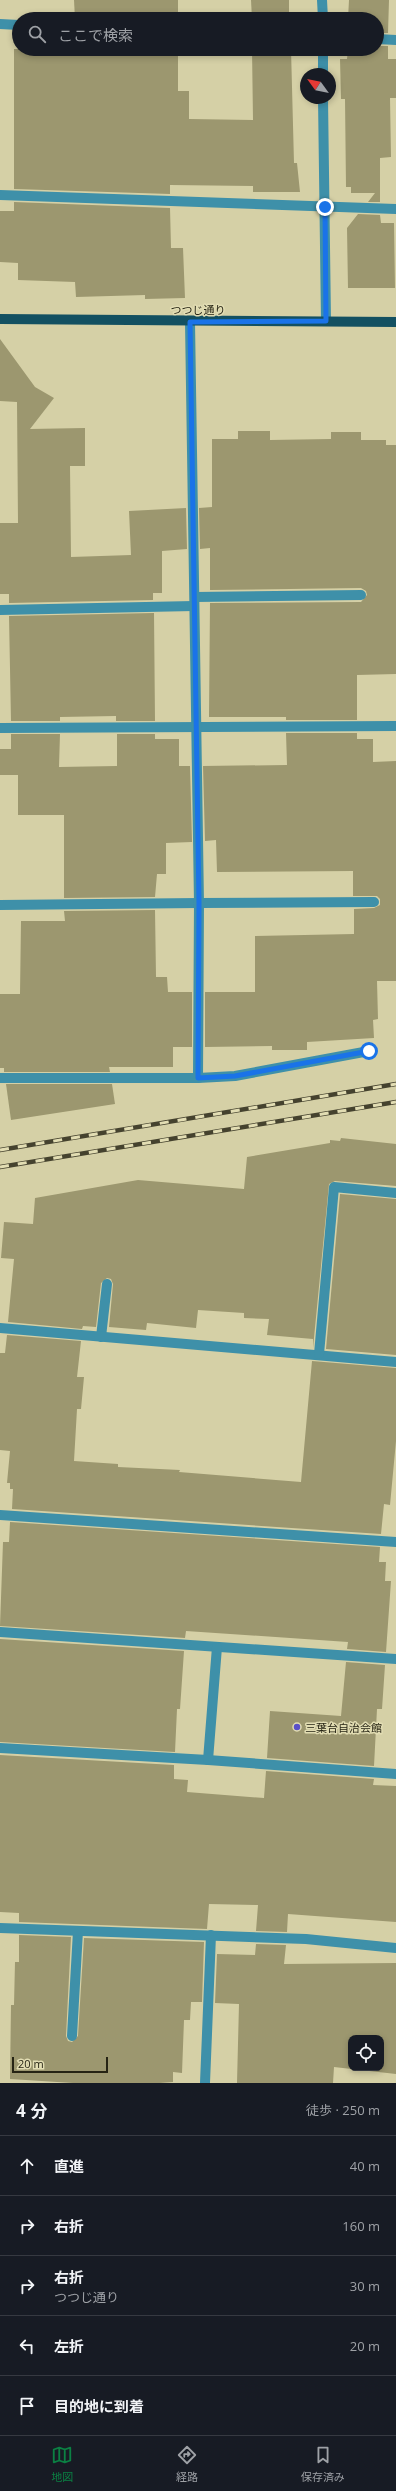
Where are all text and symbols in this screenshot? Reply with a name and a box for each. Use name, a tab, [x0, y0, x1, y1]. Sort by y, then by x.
search box	[12, 12, 384, 56]
icon: search	[26, 23, 48, 45]
text: ここで検索	[58, 25, 133, 45]
north arrow	[300, 68, 336, 104]
route end	[316, 198, 334, 216]
street label: つつじ通り	[171, 302, 226, 317]
route start	[360, 1042, 378, 1060]
place label: 三葉台自治会館	[305, 1720, 382, 1735]
marker: 三葉台自治会館	[292, 1722, 302, 1732]
map controls	[348, 2035, 384, 2071]
button: locate	[348, 2035, 384, 2071]
scale bar	[12, 2055, 108, 2074]
text: 20 m	[18, 2056, 44, 2071]
text: 4 分	[16, 2099, 47, 2122]
text: 徒歩 · 250 m	[306, 2101, 380, 2119]
icon: ahead	[16, 2155, 38, 2177]
text: 直進	[54, 2156, 84, 2176]
text: 40 m	[350, 2157, 380, 2175]
icon: right	[16, 2215, 38, 2237]
text: 右折	[54, 2216, 84, 2236]
text: 160 m	[342, 2217, 380, 2235]
text: 右折	[54, 2267, 84, 2287]
icon: right	[16, 2275, 38, 2297]
text: 30 m	[350, 2277, 380, 2295]
text: つつじ通り	[54, 2288, 119, 2306]
icon: left	[16, 2335, 38, 2357]
text: 左折	[54, 2336, 84, 2356]
text: 20 m	[350, 2337, 380, 2355]
icon: arrive	[16, 2395, 38, 2417]
text: 目的地に到着	[54, 2396, 144, 2416]
tab: 地図	[51, 2444, 73, 2484]
tab: 経路	[176, 2444, 198, 2484]
tab: 保存済み	[301, 2444, 345, 2484]

